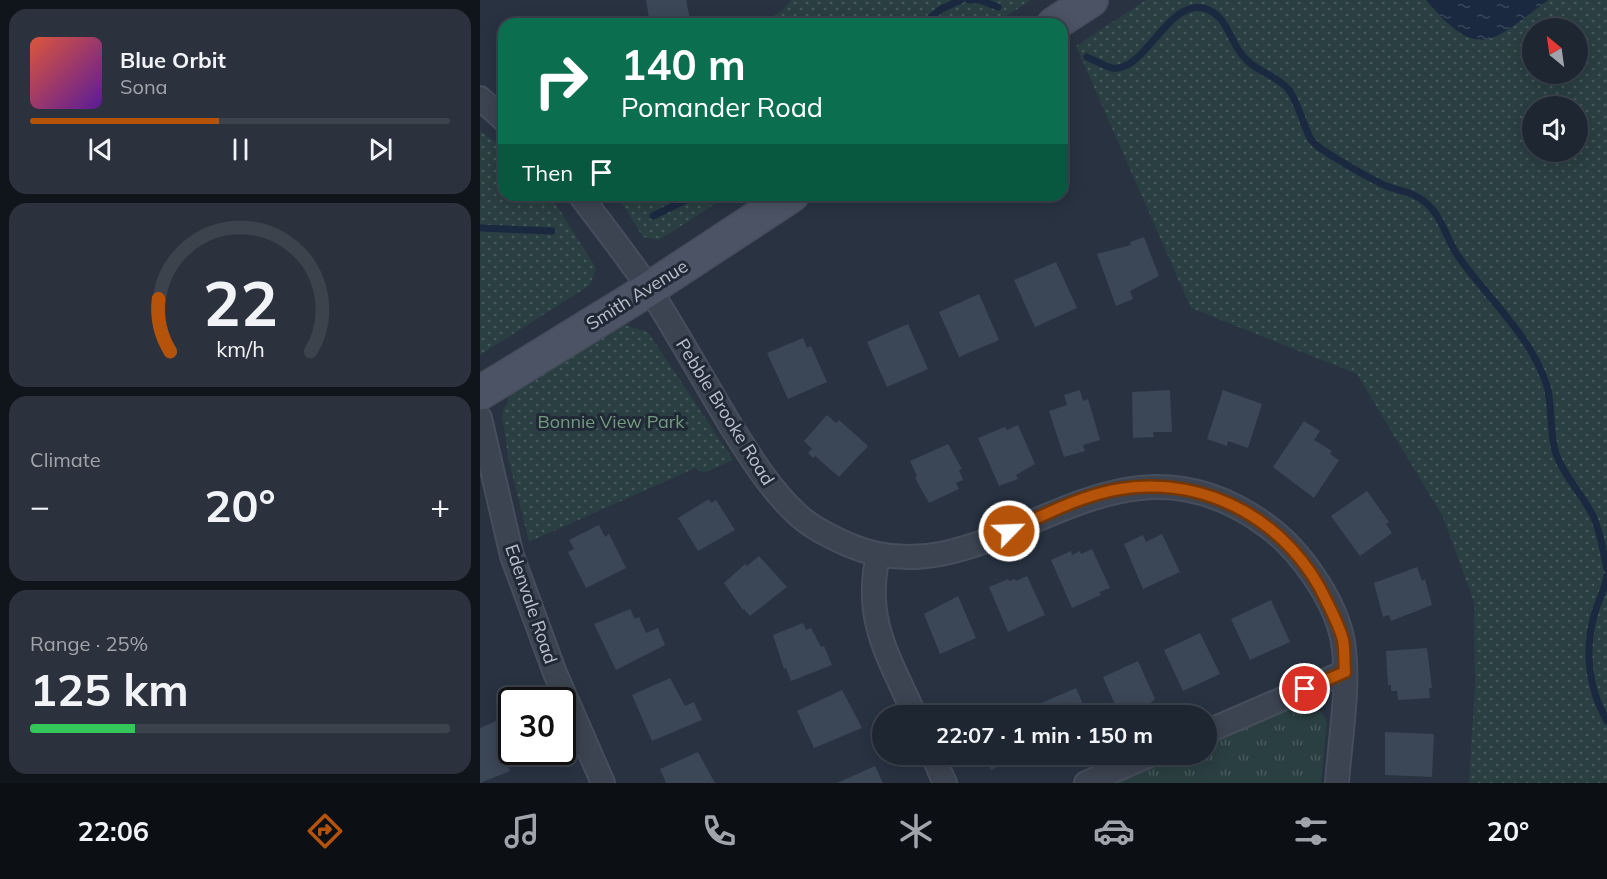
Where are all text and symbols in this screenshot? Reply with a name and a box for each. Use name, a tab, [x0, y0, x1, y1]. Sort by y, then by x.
north arrow	[1522, 18, 1588, 84]
map controls	[1522, 18, 1588, 162]
text: 140 m	[621, 38, 746, 91]
icon: right	[522, 42, 600, 120]
text: Blue Orbit	[120, 46, 226, 74]
text: Sona	[120, 74, 168, 99]
text: Pomander Road	[621, 90, 823, 124]
button: sound	[1522, 96, 1588, 162]
icon: previous	[84, 133, 117, 166]
icon: pause	[224, 133, 257, 166]
icon: next	[364, 133, 397, 166]
icon: arrive	[585, 156, 618, 189]
text: Then	[522, 159, 573, 187]
street label: Smith Avenue	[582, 254, 692, 335]
text: 22	[203, 263, 277, 342]
street label: Pebble Brooke Road	[671, 334, 780, 489]
text: km/h	[216, 335, 264, 362]
park label: Bonnie View Park	[537, 410, 685, 433]
text: Climate	[30, 447, 101, 472]
text: 20°	[204, 477, 276, 533]
text: −	[30, 485, 50, 526]
text: +	[430, 485, 450, 526]
position arrow	[977, 499, 1041, 563]
street label: Edenvale Road	[500, 541, 563, 667]
text: Range · 25%	[30, 631, 148, 656]
text: 125 km	[30, 661, 189, 717]
pin	[1279, 663, 1330, 714]
icon: arrive	[1288, 672, 1321, 705]
speed limit sign: 30	[498, 687, 576, 765]
text: 22:07 · 1 min · 150 m	[936, 721, 1153, 749]
icon: directions	[304, 810, 346, 852]
icon: music	[501, 810, 543, 852]
icon: phone	[698, 810, 740, 852]
icon: climate	[895, 810, 937, 852]
icon: car	[1093, 810, 1135, 852]
icon: filters	[1290, 810, 1332, 852]
text: 22:06	[78, 814, 149, 848]
text: 20°	[1487, 814, 1529, 848]

